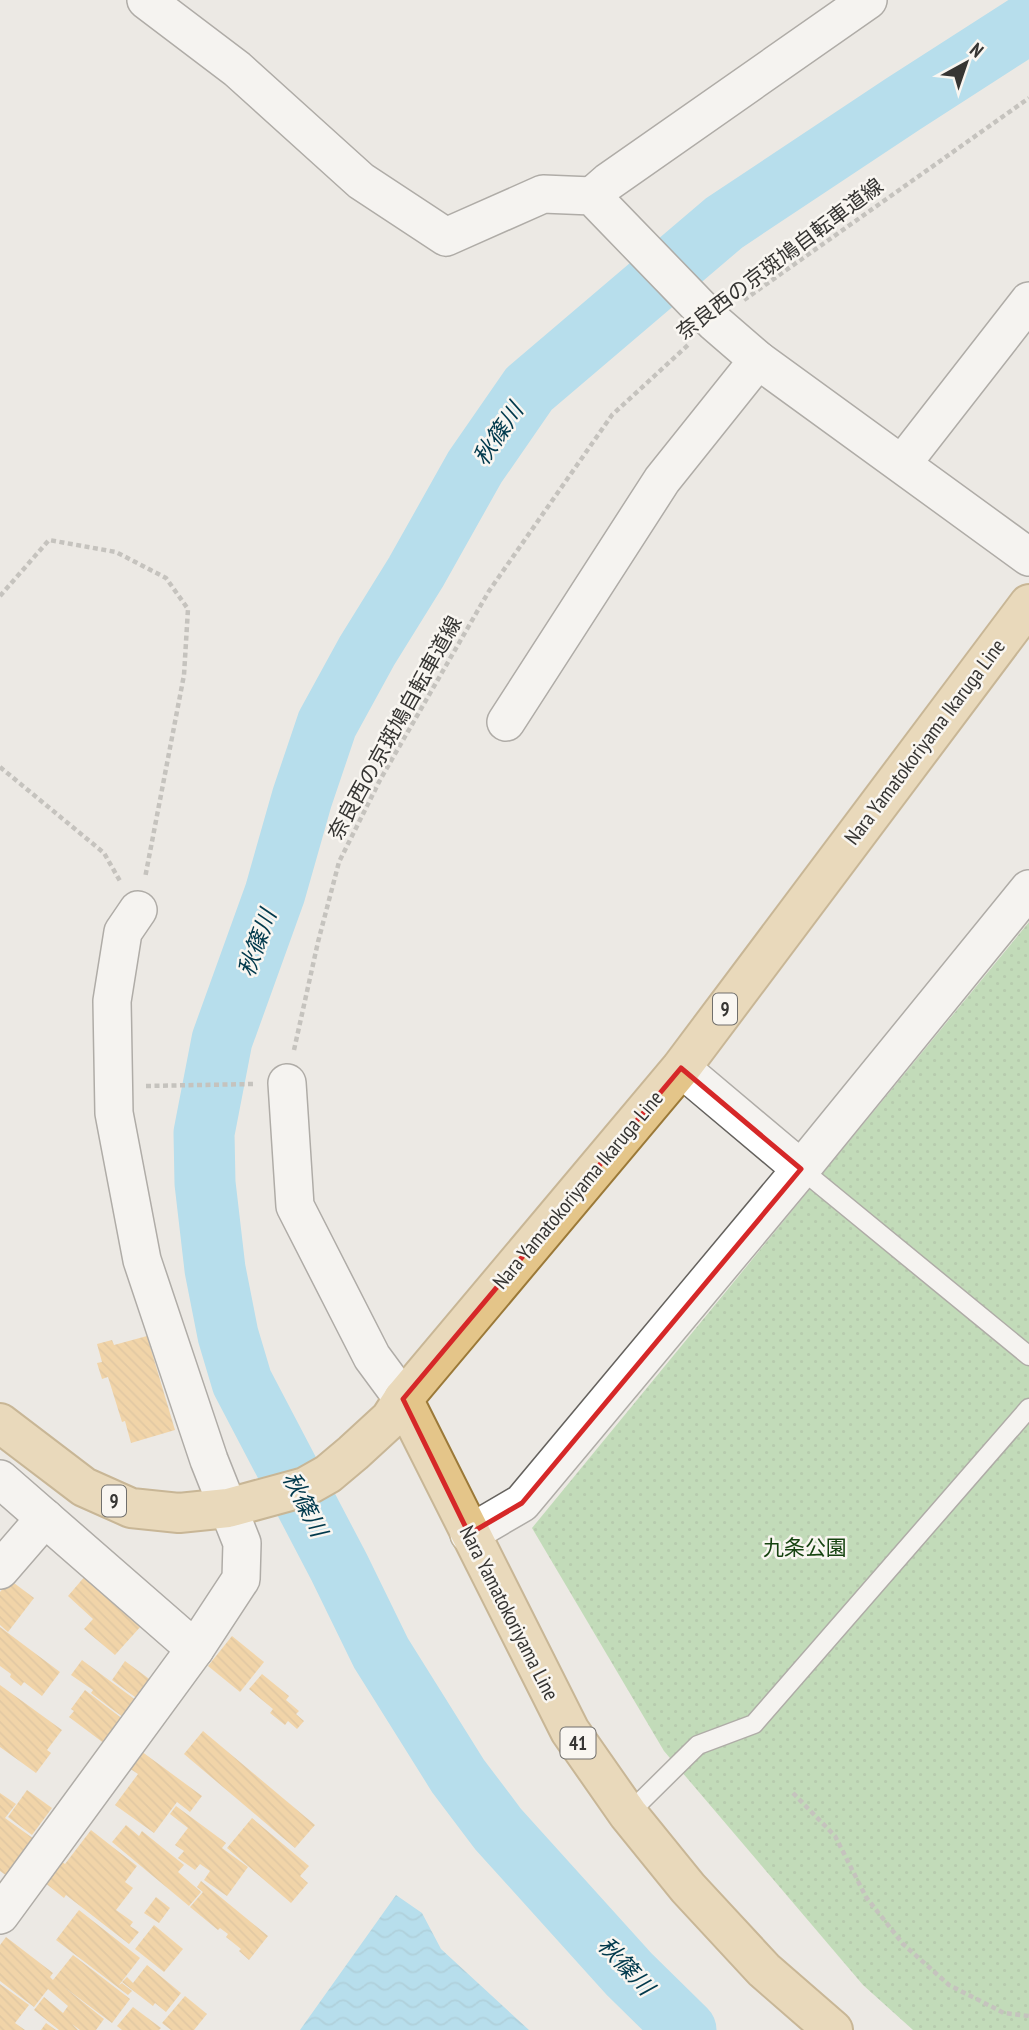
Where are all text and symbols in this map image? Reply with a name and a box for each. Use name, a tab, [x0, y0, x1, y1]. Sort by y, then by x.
north arrow	[931, 28, 1001, 98]
text: N	[965, 37, 989, 62]
street label: 奈良西の京斑鳩自転車道線	[671, 172, 888, 345]
water label: 秋篠川	[466, 395, 531, 470]
street label: 奈良西の京斑鳩自転車道線	[322, 611, 467, 845]
street label: Nara Yamatokoriyama Ikaruga Line	[838, 633, 1011, 850]
water label: 秋篠川	[231, 903, 283, 980]
road number: 9	[713, 993, 737, 1024]
street label: Nara Yamatokoriyama Ikaruga Line	[487, 1085, 669, 1294]
water label: 秋篠川	[277, 1466, 335, 1544]
road number: 9	[102, 1485, 126, 1516]
street label: Nara Yamatokoriyama Line	[454, 1521, 565, 1705]
park label: 九条公園	[763, 1534, 847, 1561]
road number: 41	[560, 1728, 596, 1758]
water label: 秋篠川	[592, 1931, 663, 2003]

